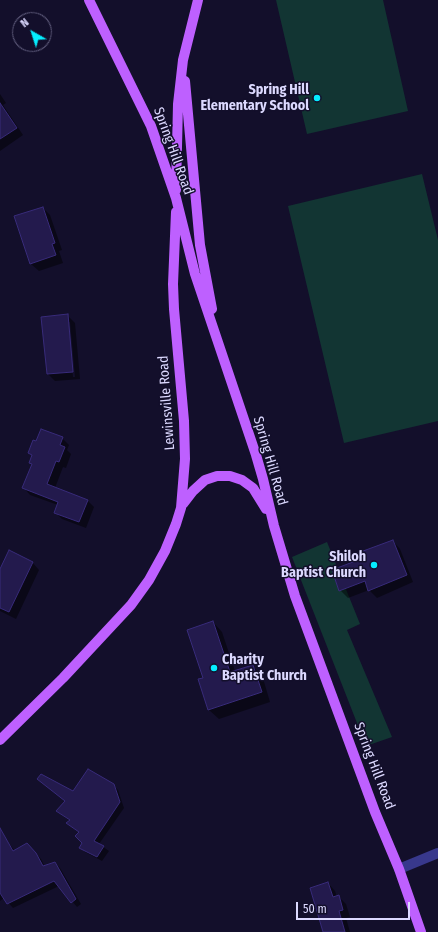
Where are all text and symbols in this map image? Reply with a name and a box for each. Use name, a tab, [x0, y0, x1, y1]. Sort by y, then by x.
north arrow	[12, 12, 52, 52]
text: N	[18, 16, 31, 30]
place label: Spring Hill Elementary School	[201, 82, 309, 114]
marker: Spring Hill Elementary School	[312, 93, 322, 103]
street label: Spring Hill Road	[149, 105, 197, 197]
street label: Lewinsville Road	[155, 355, 179, 451]
street label: Spring Hill Road	[249, 415, 291, 507]
place label: Shiloh Baptist Church	[281, 549, 366, 582]
marker: Shiloh Baptist Church	[369, 560, 379, 570]
place label: Charity Baptist Church	[222, 652, 307, 684]
marker: Charity Baptist Church	[209, 663, 219, 673]
street label: Spring Hill Road	[350, 720, 398, 812]
scale bar	[298, 894, 412, 920]
text: 50 m	[303, 902, 327, 916]

